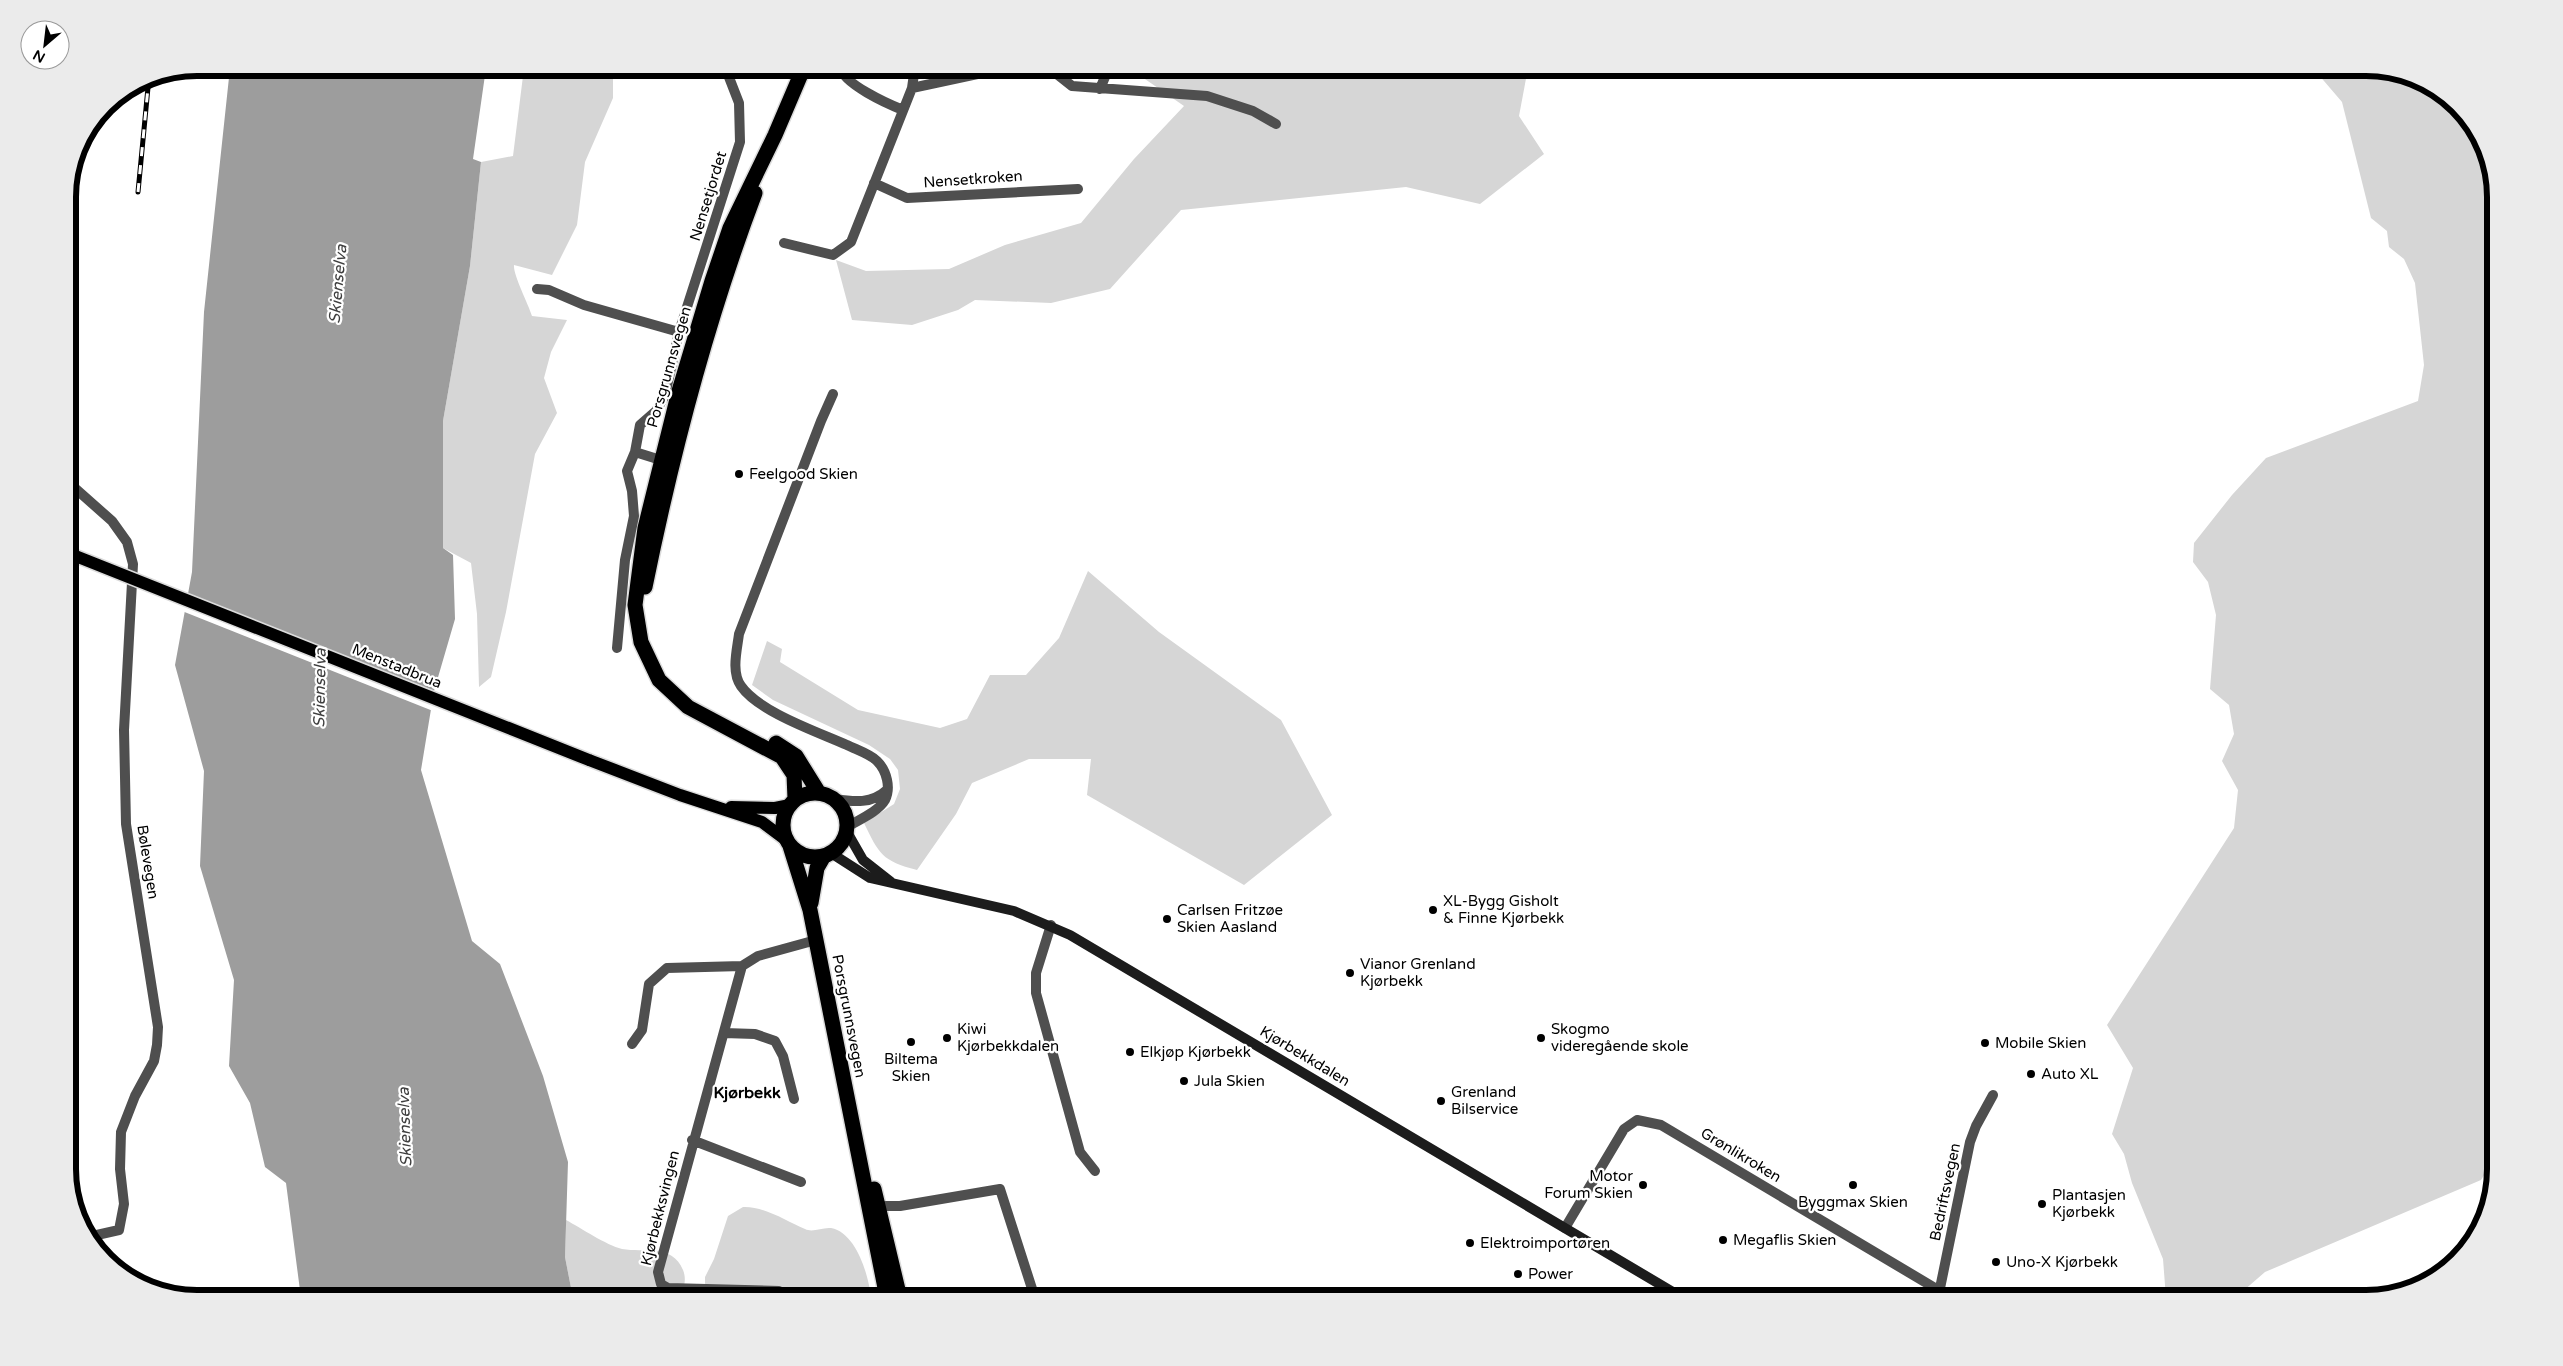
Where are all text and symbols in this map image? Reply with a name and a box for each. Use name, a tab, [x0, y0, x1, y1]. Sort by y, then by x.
north arrow	[20, 20, 70, 70]
text: N	[30, 46, 48, 66]
street label: Nensetjordet	[686, 149, 730, 243]
street label: Nensetkroken	[923, 167, 1023, 191]
water label: Skienselva	[325, 243, 352, 324]
street label: Porsgrunnsvegen	[643, 304, 695, 430]
place label: Feelgood Skien	[749, 465, 858, 483]
marker: Feelgood Skien	[733, 468, 745, 480]
street label: Menstadbrua	[349, 640, 445, 692]
water label: Skienselva	[309, 647, 331, 728]
street label: Bølevegen	[133, 824, 163, 900]
place label: XL-Bygg Gisholt & Finne Kjørbekk	[1443, 892, 1564, 927]
place label: Carlsen Fritzøe Skien Aasland	[1177, 901, 1283, 936]
marker: XL-Bygg Gisholt & Finne Kjørbekk	[1427, 904, 1439, 916]
marker: Carlsen Fritzøe Skien Aasland	[1161, 913, 1173, 925]
street label: Porsgrunnsvegen	[828, 953, 870, 1079]
place label: Vianor Grenland Kjørbekk	[1360, 955, 1476, 990]
marker: Vianor Grenland Kjørbekk	[1344, 967, 1356, 979]
place label: Kiwi Kjørbekkdalen	[957, 1020, 1059, 1055]
place label: Skogmo videregående skole	[1551, 1020, 1689, 1055]
street label: Kjørbekkdalen	[1257, 1022, 1353, 1090]
marker: Kiwi Kjørbekkdalen	[941, 1032, 953, 1044]
marker: Skogmo videregående skole	[1535, 1032, 1547, 1044]
place label: Mobile Skien	[1995, 1034, 2086, 1052]
marker: Biltema Skien	[905, 1036, 917, 1048]
marker: Mobile Skien	[1979, 1037, 1991, 1049]
place label: Elkjøp Kjørbekk	[1140, 1043, 1251, 1061]
marker: Elkjøp Kjørbekk	[1124, 1046, 1136, 1058]
place label: Biltema Skien	[884, 1050, 938, 1085]
place label: Auto XL	[2041, 1065, 2099, 1083]
marker: Auto XL	[2025, 1068, 2037, 1080]
place label: Jula Skien	[1194, 1072, 1265, 1090]
marker: Jula Skien	[1178, 1075, 1190, 1087]
district label: Kjørbekk	[713, 1083, 781, 1103]
place label: Grenland Bilservice	[1451, 1083, 1518, 1118]
water label: Skienselva	[394, 1086, 416, 1167]
marker: Grenland Bilservice	[1435, 1095, 1447, 1107]
street label: Grønlikroken	[1697, 1124, 1785, 1186]
street label: Bedriftsvegen	[1926, 1141, 1964, 1243]
street label: Kjørbekksvingen	[637, 1149, 683, 1267]
place label: Motor Forum Skien	[1544, 1167, 1633, 1202]
marker: Motor Forum Skien	[1637, 1179, 1649, 1191]
marker: Byggmax Skien	[1847, 1179, 1859, 1191]
place label: Plantasjen Kjørbekk	[2052, 1186, 2126, 1221]
place label: Byggmax Skien	[1798, 1193, 1908, 1211]
marker: Plantasjen Kjørbekk	[2036, 1198, 2048, 1210]
place label: Megaflis Skien	[1733, 1231, 1837, 1249]
place label: Elektroimportøren	[1480, 1234, 1610, 1252]
marker: Megaflis Skien	[1717, 1234, 1729, 1246]
marker: Elektroimportøren	[1464, 1237, 1476, 1249]
place label: Uno-X Kjørbekk	[2006, 1253, 2118, 1271]
marker: Uno-X Kjørbekk	[1990, 1256, 2002, 1268]
place label: Power	[1528, 1265, 1573, 1283]
marker: Power	[1512, 1268, 1524, 1280]

